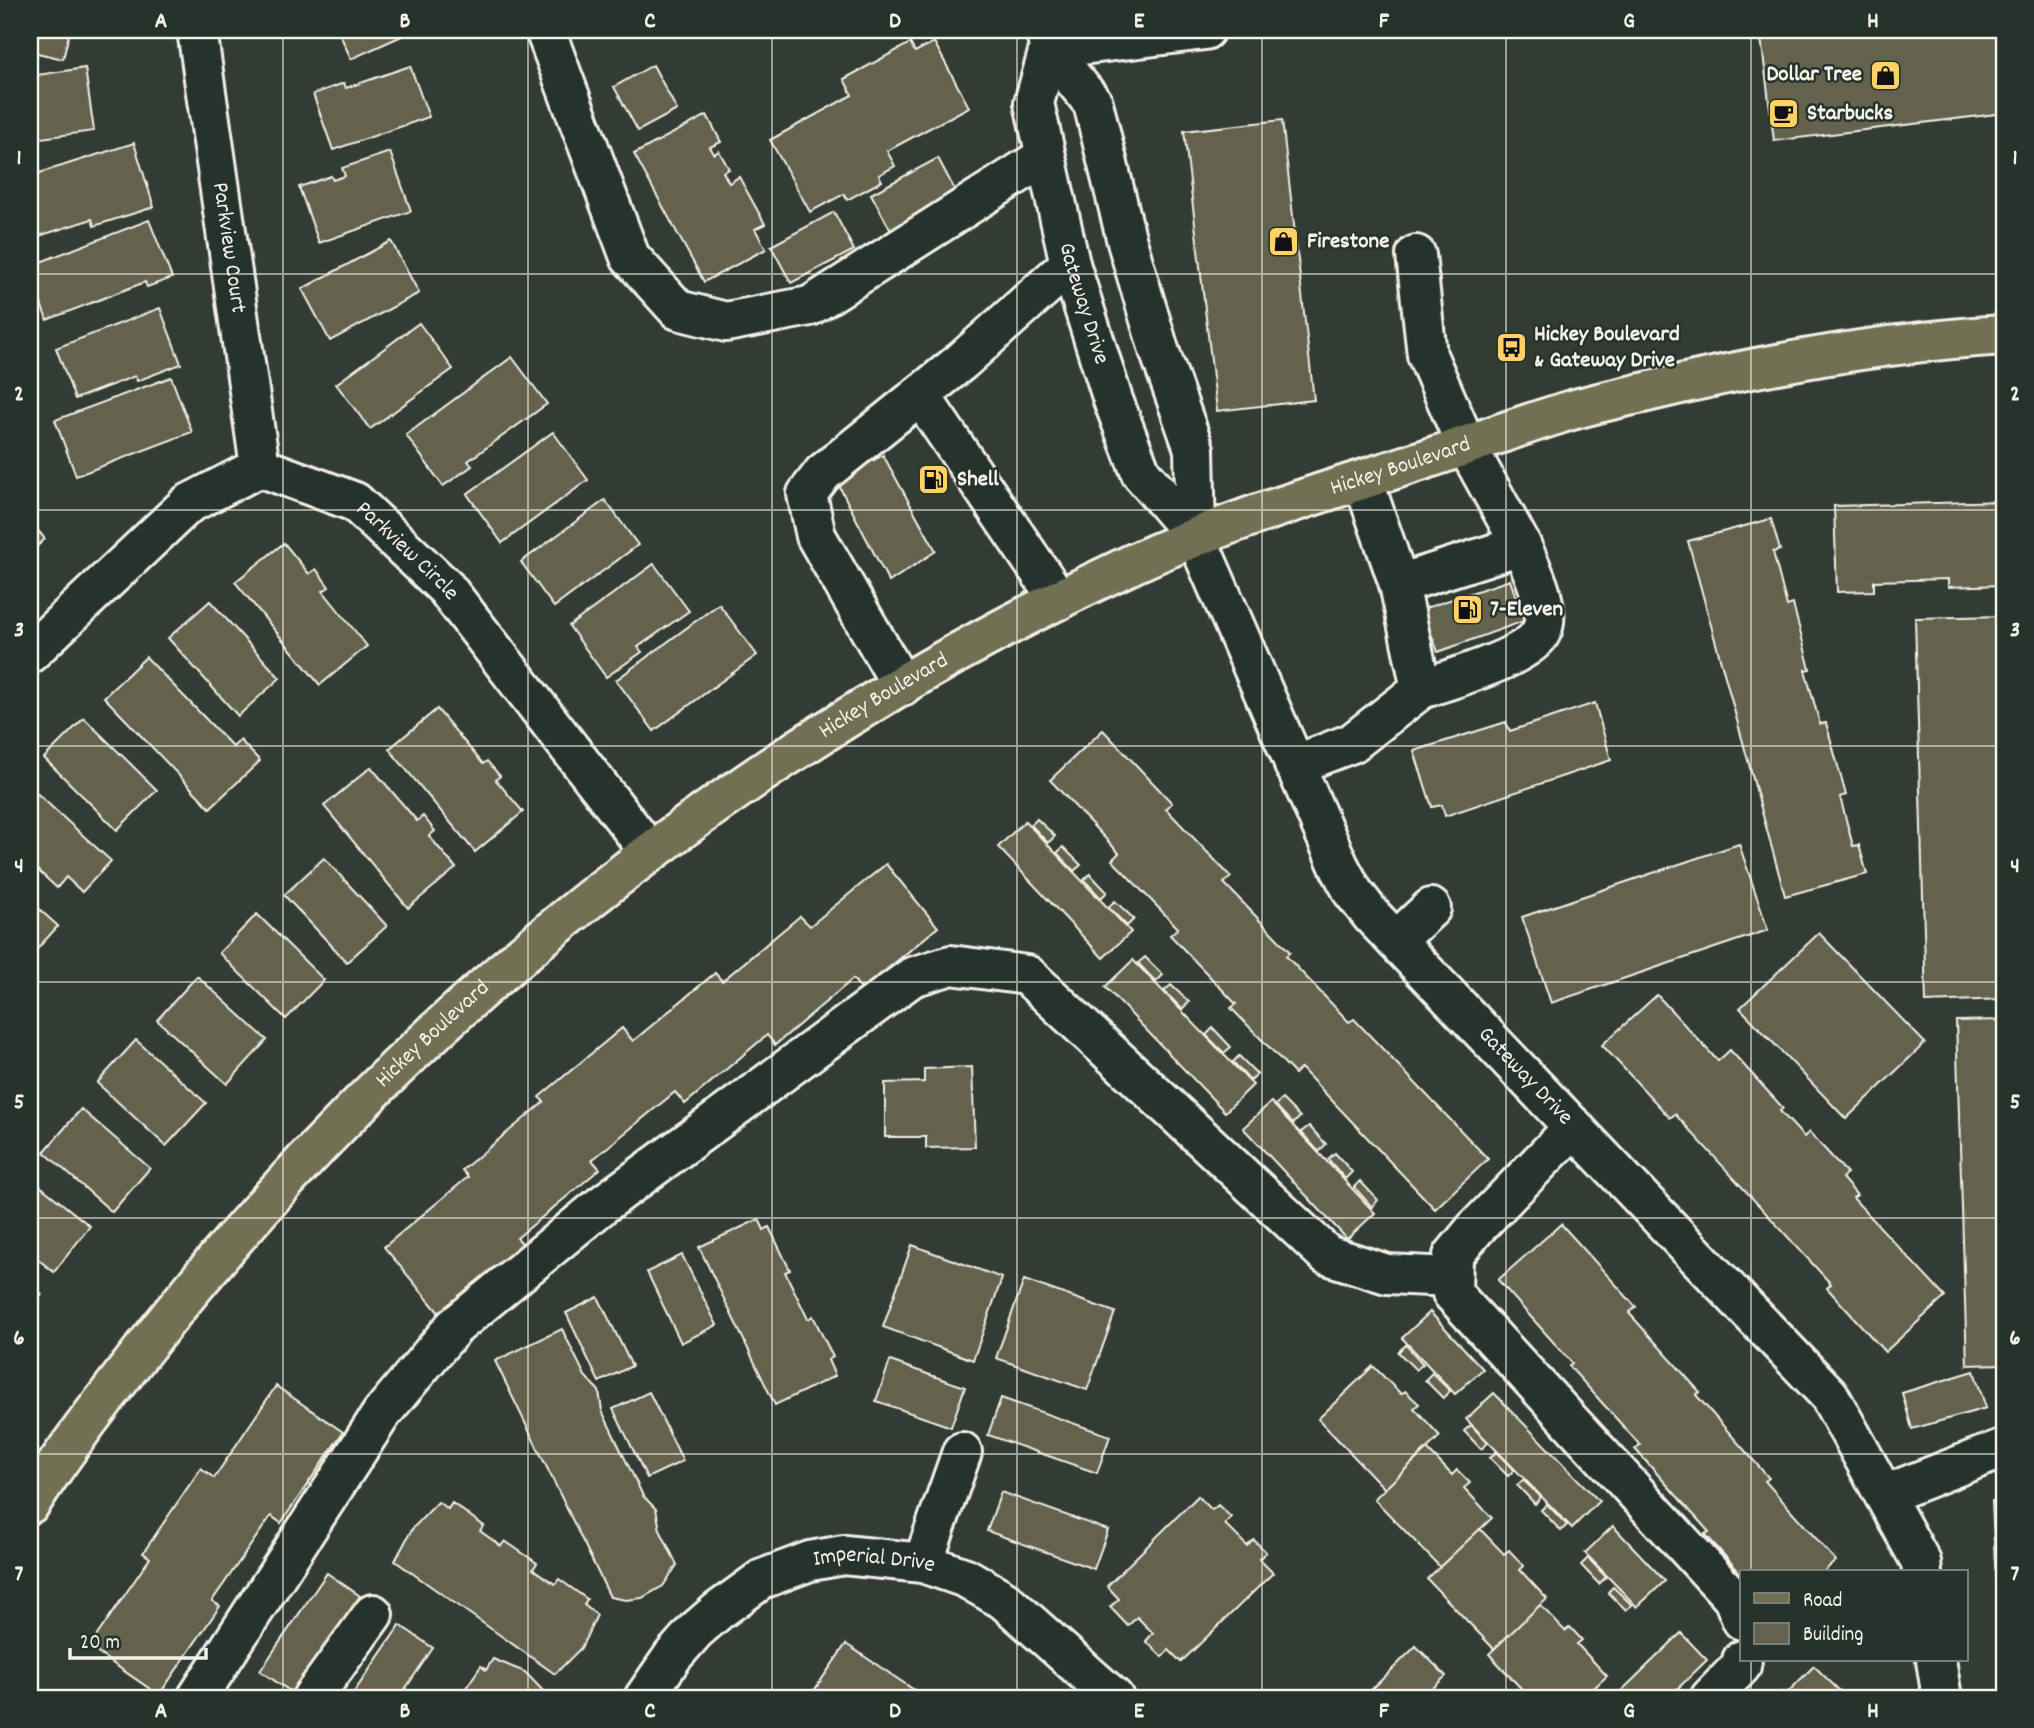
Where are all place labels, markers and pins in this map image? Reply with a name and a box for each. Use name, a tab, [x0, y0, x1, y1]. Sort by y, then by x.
shop icon: Dollar Tree	[1868, 58, 1902, 92]
place label: Dollar Tree	[1766, 59, 1862, 92]
cafe icon: Starbucks	[1767, 97, 1801, 131]
place label: Starbucks	[1807, 98, 1893, 131]
shop icon: Firestone	[1267, 225, 1301, 259]
place label: Firestone	[1307, 226, 1389, 259]
place label: Hickey Boulevard & Gateway Drive	[1534, 319, 1680, 378]
bus stop icon: Hickey Boulevard & Gateway Drive	[1494, 331, 1528, 365]
fuel station icon: Shell	[917, 463, 951, 497]
place label: Shell	[957, 464, 999, 497]
fuel station icon: 7-Eleven	[1450, 593, 1484, 627]
place label: 7-Eleven	[1490, 594, 1563, 627]

